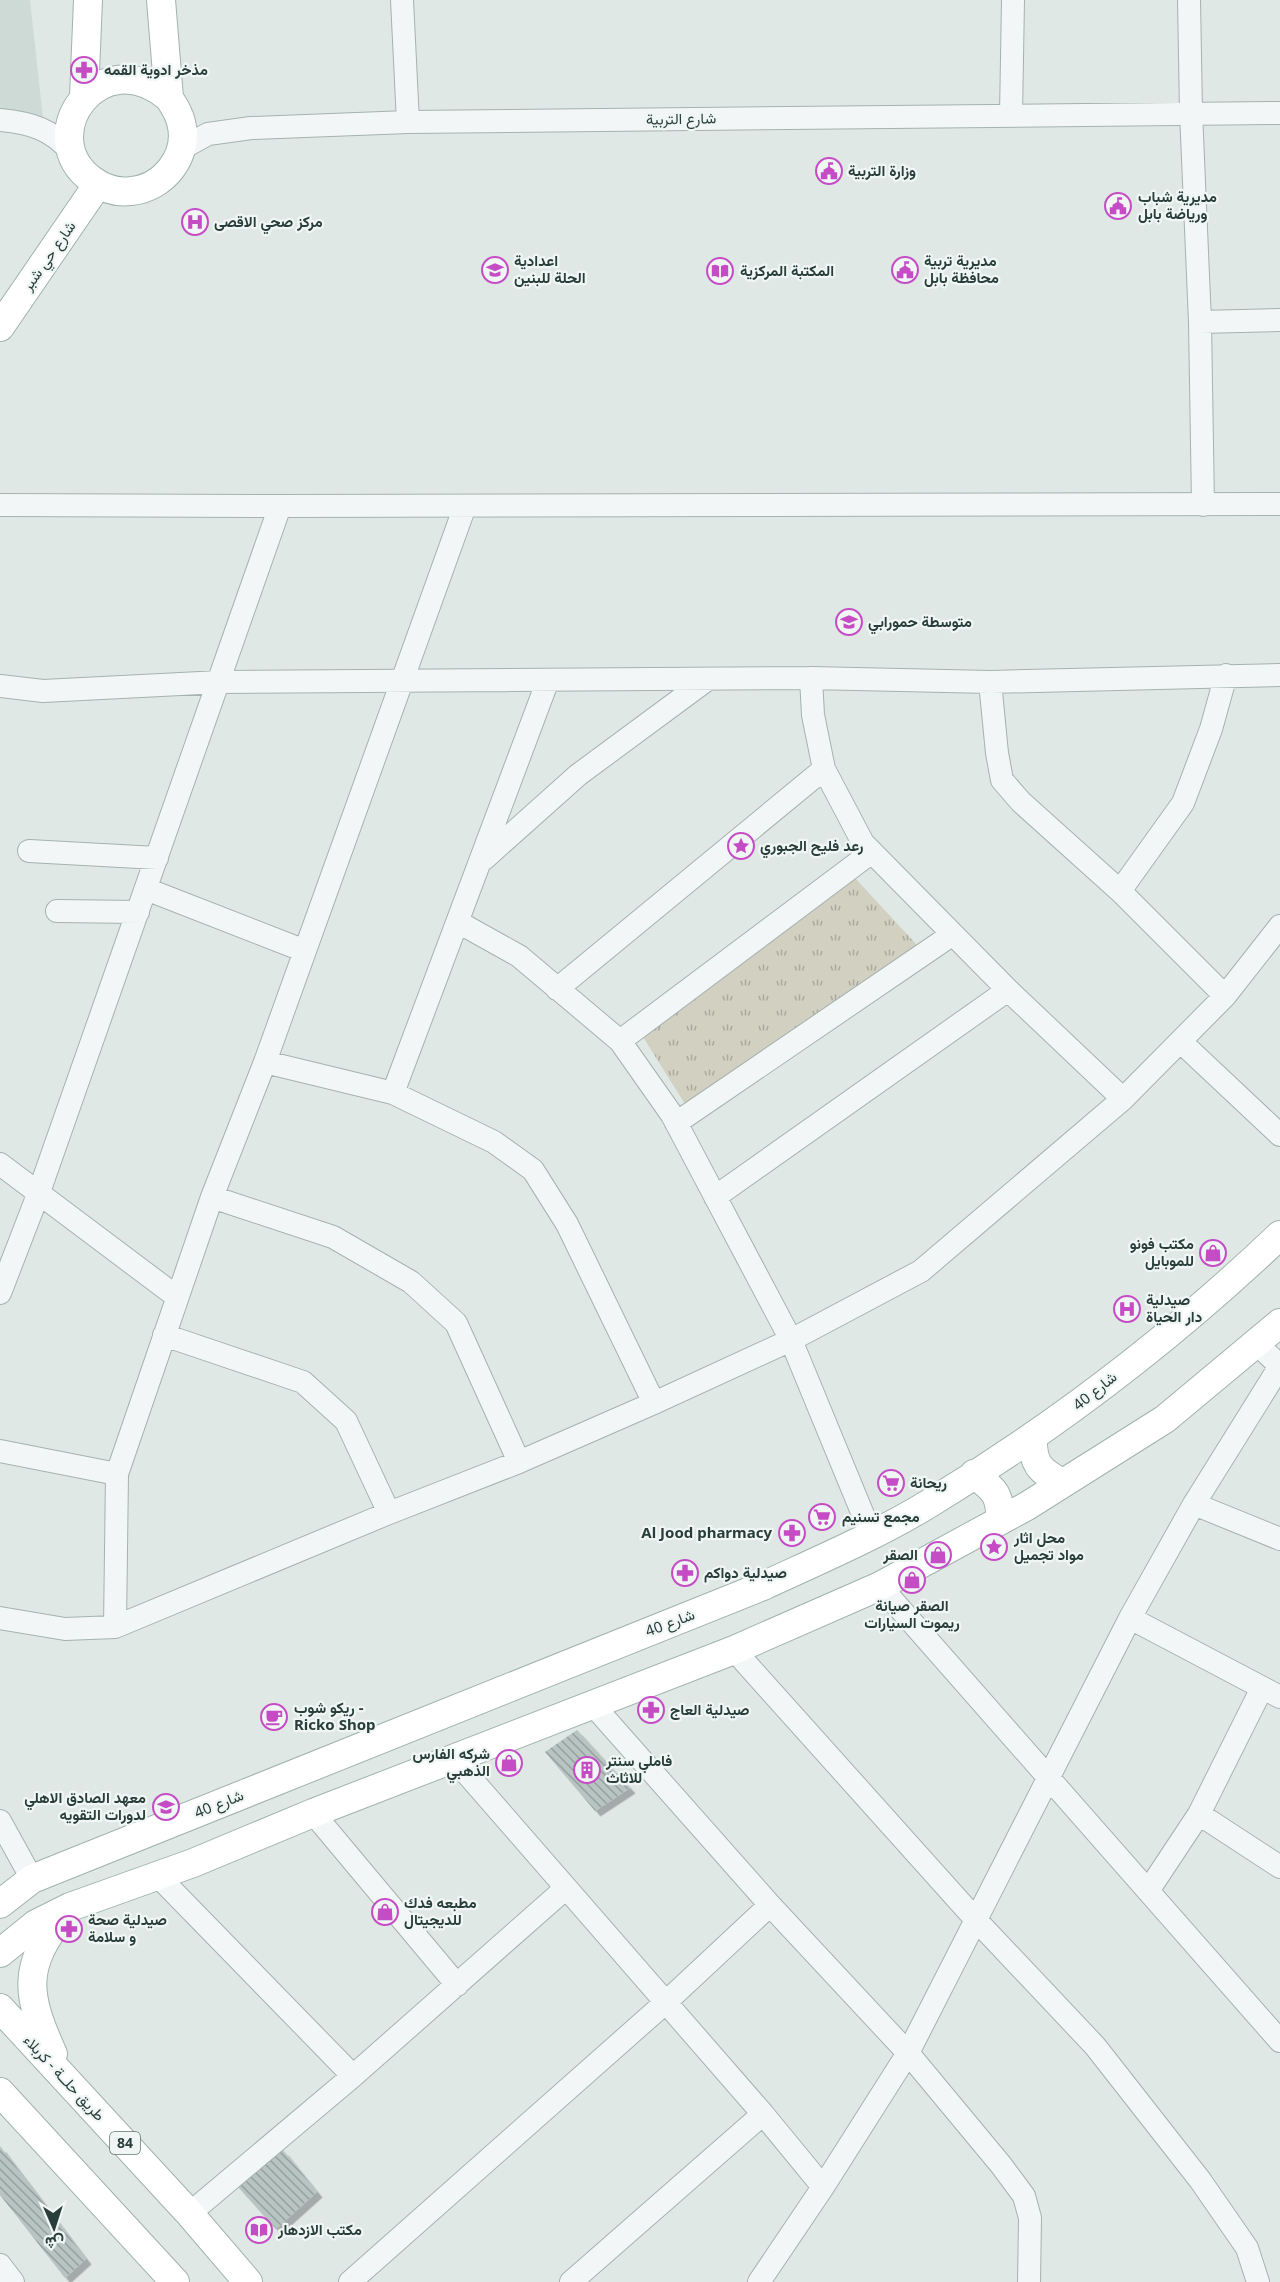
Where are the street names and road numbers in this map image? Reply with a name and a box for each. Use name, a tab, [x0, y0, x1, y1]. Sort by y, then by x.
street label: شارع التربية	[646, 107, 717, 131]
street label: شارع حي شبر	[16, 217, 83, 297]
street label: شارع 40	[1068, 1366, 1122, 1416]
street label: شارع 40	[642, 1603, 698, 1642]
street label: شارع 40	[191, 1784, 247, 1824]
street label: طريق حلــة - كربلاء	[19, 2030, 110, 2126]
road number: 84	[110, 2132, 140, 2154]

